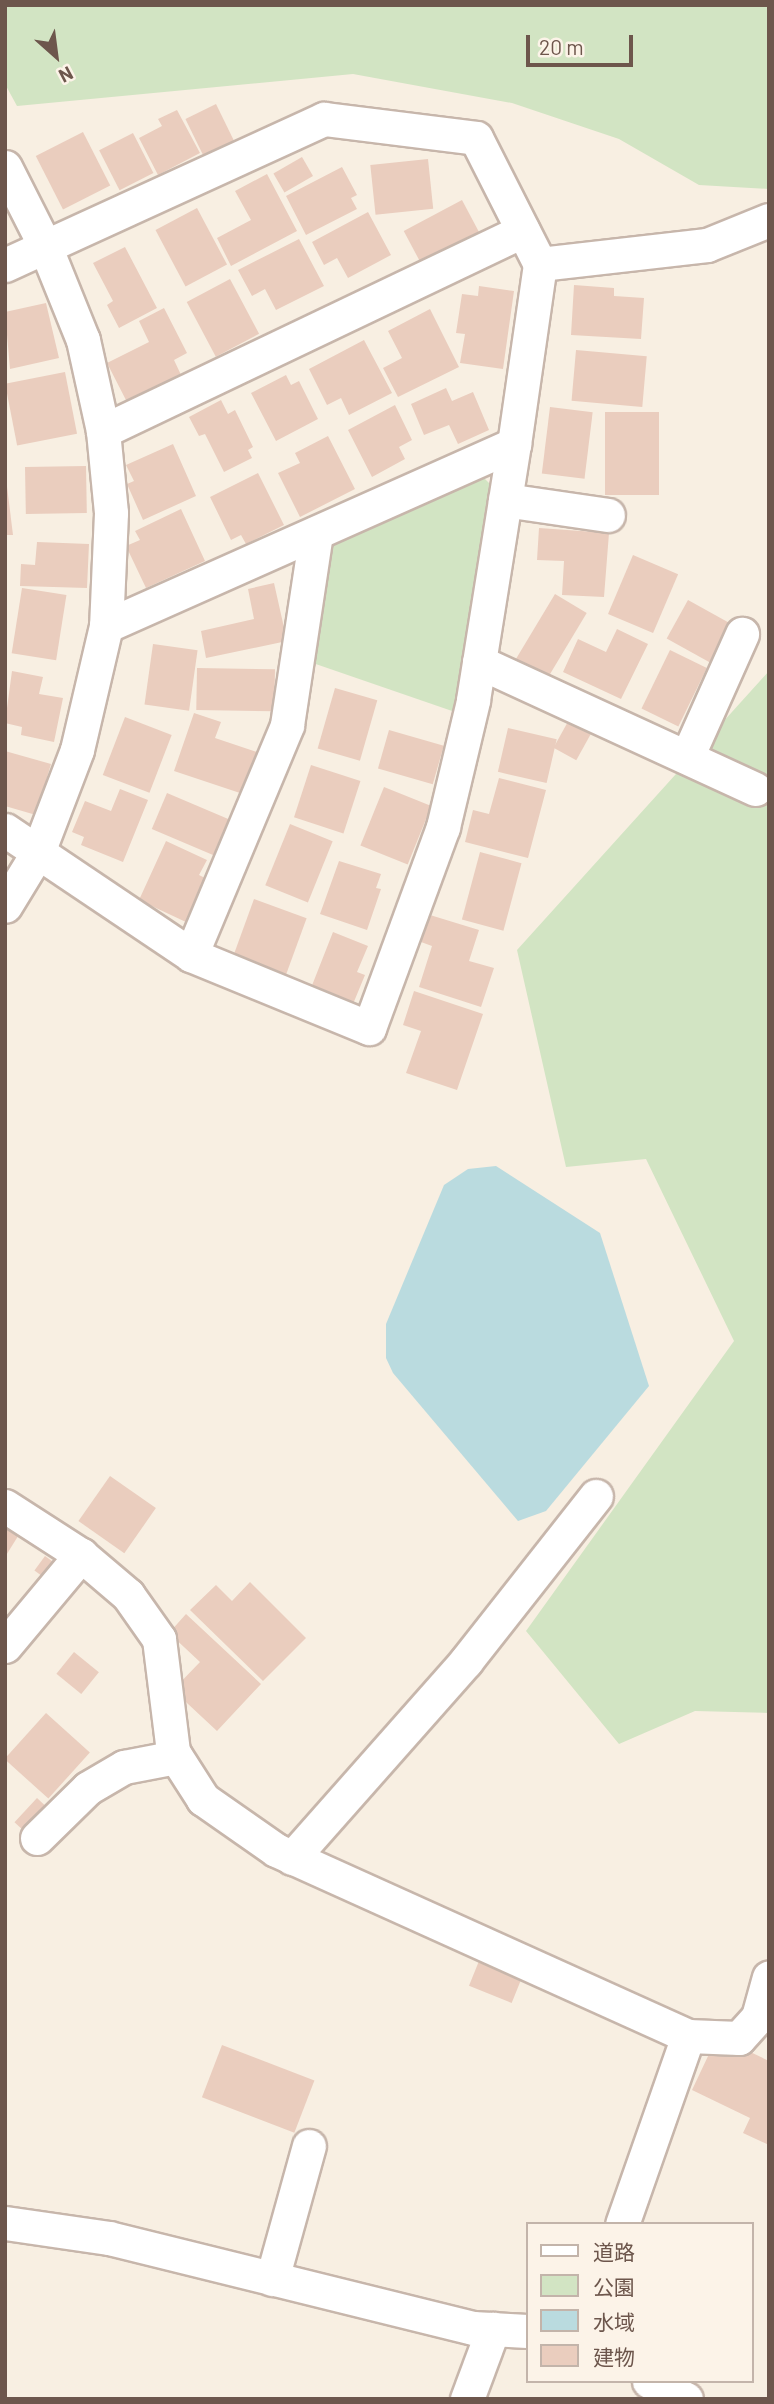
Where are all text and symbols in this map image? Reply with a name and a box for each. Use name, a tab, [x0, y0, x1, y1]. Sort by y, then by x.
north arrow	[21, 21, 91, 91]
scale bar	[529, 21, 636, 65]
text: 20 m	[539, 34, 584, 59]
text: N	[55, 62, 77, 88]
legend	[526, 2222, 753, 2383]
text: 道路	[593, 2239, 635, 2264]
text: 公園	[593, 2274, 635, 2299]
text: 水域	[593, 2309, 635, 2334]
text: 建物	[593, 2344, 635, 2369]

